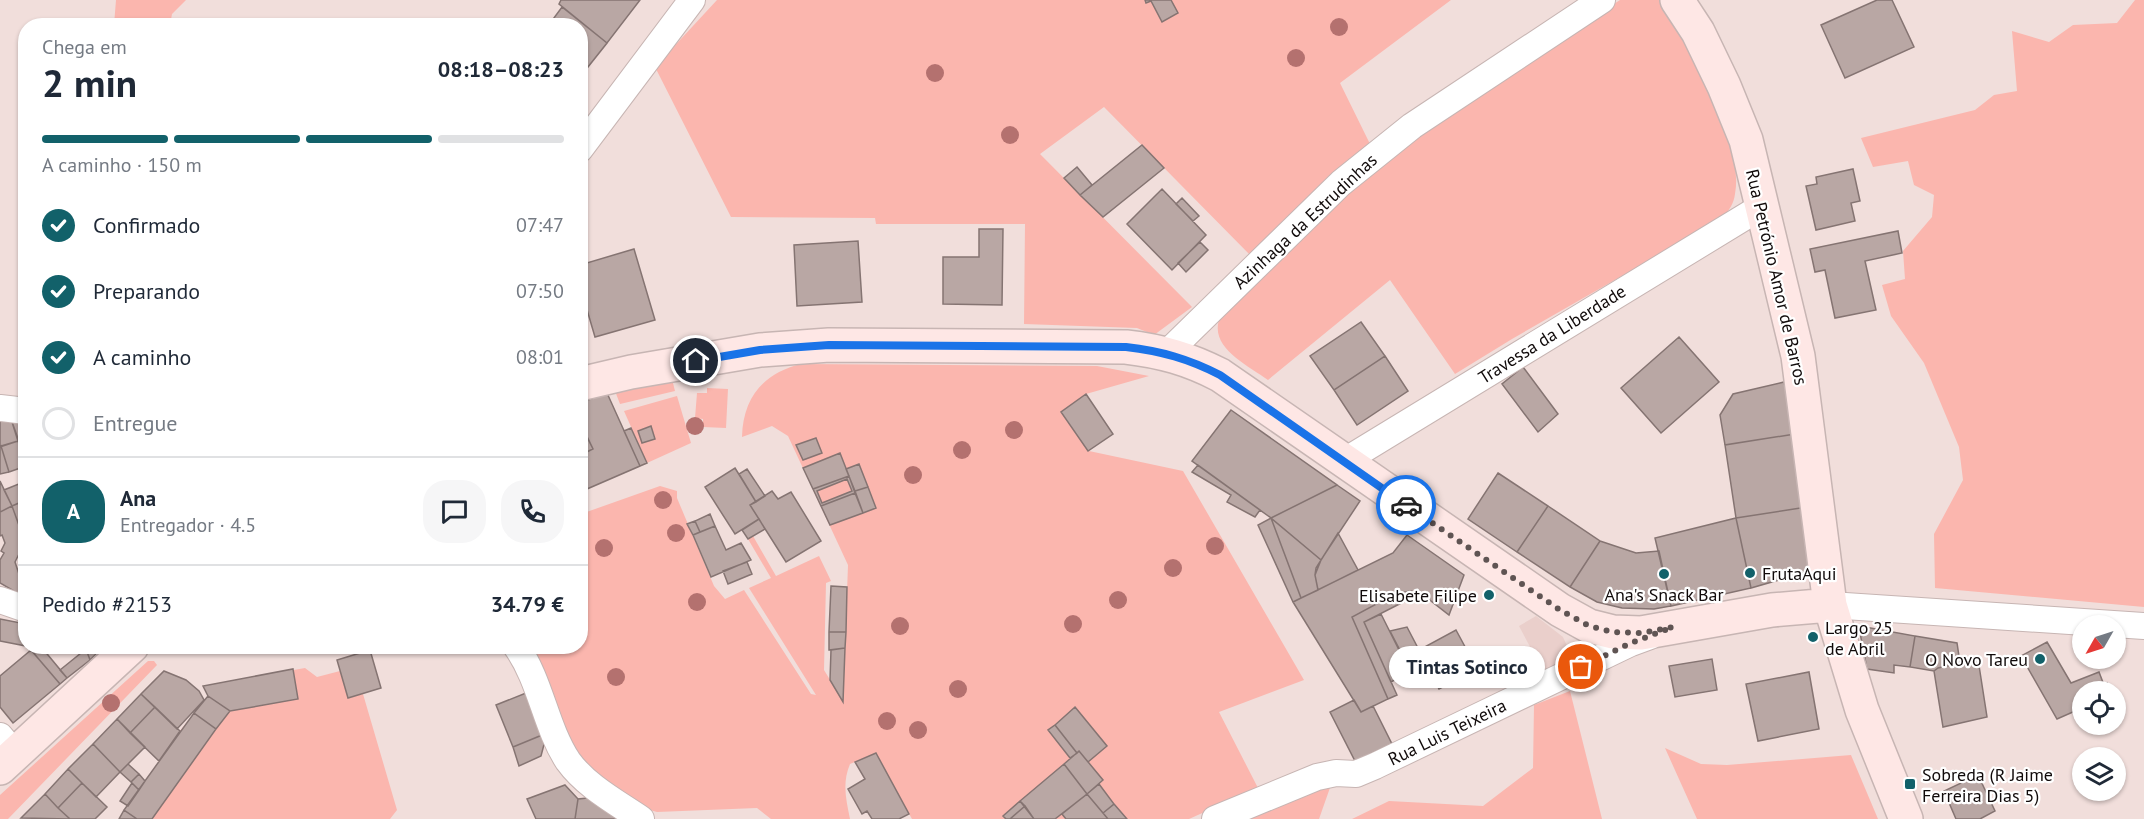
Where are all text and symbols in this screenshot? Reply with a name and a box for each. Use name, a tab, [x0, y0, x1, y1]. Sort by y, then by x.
text: Chega em	[42, 34, 127, 60]
text: 08:18–08:23	[438, 55, 564, 83]
text: 2 min	[42, 57, 137, 108]
street label: Azinhaga da Estrudinhas	[1228, 148, 1382, 294]
text: A caminho · 150 m	[42, 152, 202, 178]
street label: Rua Petrónio Amor de Barros	[1741, 167, 1813, 387]
icon: check	[42, 209, 75, 242]
text: Confirmado	[93, 211, 200, 239]
text: 07:47	[516, 212, 564, 238]
icon: check	[42, 275, 75, 308]
text: Preparando	[93, 277, 200, 305]
text: 07:50	[516, 278, 564, 304]
street label: Travessa da Liberdade	[1474, 279, 1630, 389]
pin	[670, 335, 721, 386]
icon: check	[42, 341, 75, 374]
text: A caminho	[93, 343, 191, 371]
text: 08:01	[516, 344, 564, 370]
icon: home	[679, 344, 712, 377]
text: Entregue	[93, 409, 178, 437]
courier	[1376, 475, 1436, 535]
button: chat	[423, 480, 486, 543]
button: phone	[501, 480, 564, 543]
text: Ana	[120, 484, 156, 512]
icon: car	[1390, 489, 1423, 522]
text: A	[67, 497, 80, 525]
text: Entregador · 4.5	[120, 512, 256, 538]
place label: FrutaAqui	[1762, 562, 1837, 585]
marker: FrutaAqui	[1743, 566, 1757, 580]
marker: Ana's Snack Bar	[1657, 567, 1671, 581]
place label: Ana's Snack Bar	[1604, 583, 1724, 606]
place label: Elisabete Filipe	[1359, 584, 1477, 607]
marker: Elisabete Filipe	[1482, 588, 1496, 602]
text: Pedido #2153	[42, 590, 172, 618]
text: 34.79 €	[491, 590, 564, 618]
north arrow	[2072, 615, 2126, 669]
map controls	[2072, 615, 2126, 801]
place label: Largo 25 de Abril	[1825, 616, 1893, 660]
marker: Largo 25 de Abril	[1806, 630, 1820, 644]
pin	[1555, 641, 1606, 692]
callout: Tintas Sotinco	[1389, 646, 1545, 688]
place label: O Novo Tareu	[1925, 648, 2028, 671]
icon: bag	[1564, 650, 1597, 683]
marker: O Novo Tareu	[2033, 652, 2047, 666]
text: Tintas Sotinco	[1406, 654, 1528, 680]
button: locate	[2072, 681, 2126, 735]
street label: Rua Luis Teixeira	[1384, 693, 1510, 771]
button: layers	[2072, 747, 2126, 801]
place label: Sobreda (R Jaime Ferreira Dias 5)	[1922, 763, 2053, 807]
marker: Sobreda (R Jaime Ferreira Dias 5)	[1903, 777, 1917, 791]

